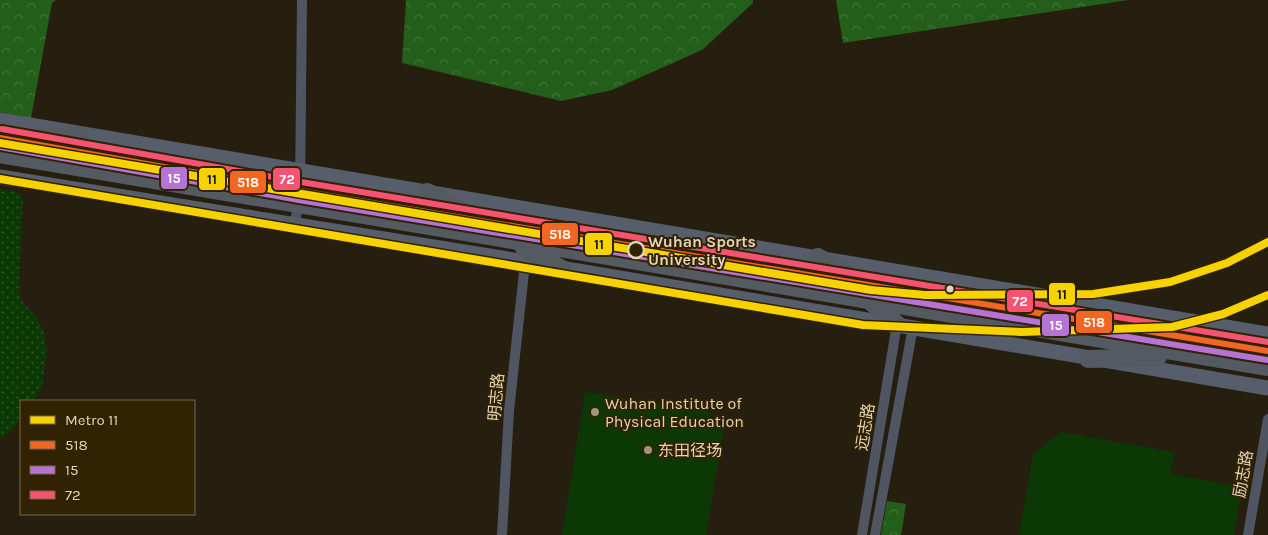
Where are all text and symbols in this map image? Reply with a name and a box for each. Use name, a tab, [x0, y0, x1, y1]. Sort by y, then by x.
line badge: 15	[160, 166, 188, 190]
line badge: 11	[198, 167, 226, 191]
line badge: 72	[272, 167, 301, 191]
text: 15	[167, 170, 181, 187]
line badge: 518	[229, 170, 267, 194]
text: 11	[207, 171, 217, 188]
text: 72	[279, 171, 295, 188]
text: 518	[237, 174, 259, 191]
line badge: 518	[541, 222, 579, 246]
text: 518	[549, 226, 571, 243]
line badge: 11	[584, 232, 613, 256]
place label: Wuhan Sports University	[648, 232, 756, 269]
text: 11	[594, 236, 604, 253]
marker: Wuhan Sports University	[627, 241, 645, 259]
line badge: 11	[1048, 282, 1076, 306]
unlabelled marker	[945, 284, 955, 294]
text: 11	[1057, 286, 1067, 303]
line badge: 72	[1006, 289, 1034, 313]
text: 72	[1012, 293, 1028, 310]
line badge: 518	[1075, 310, 1113, 334]
line badge: 15	[1041, 313, 1070, 337]
text: 518	[1083, 314, 1105, 331]
text: 15	[1049, 317, 1063, 334]
street label: 明志路	[484, 372, 508, 422]
place label: Wuhan Institute of Physical Education	[605, 394, 744, 431]
legend	[20, 400, 195, 515]
street label: 远志路	[852, 402, 878, 452]
marker: Wuhan Institute of Physical Education	[589, 406, 601, 418]
text: Metro 11	[65, 411, 118, 429]
text: 518	[65, 436, 88, 454]
place label: 东田径场	[658, 441, 722, 460]
marker: 东田径场	[642, 444, 654, 456]
street label: 励志路	[1229, 449, 1257, 499]
text: 15	[65, 461, 78, 479]
text: 72	[65, 486, 81, 504]

